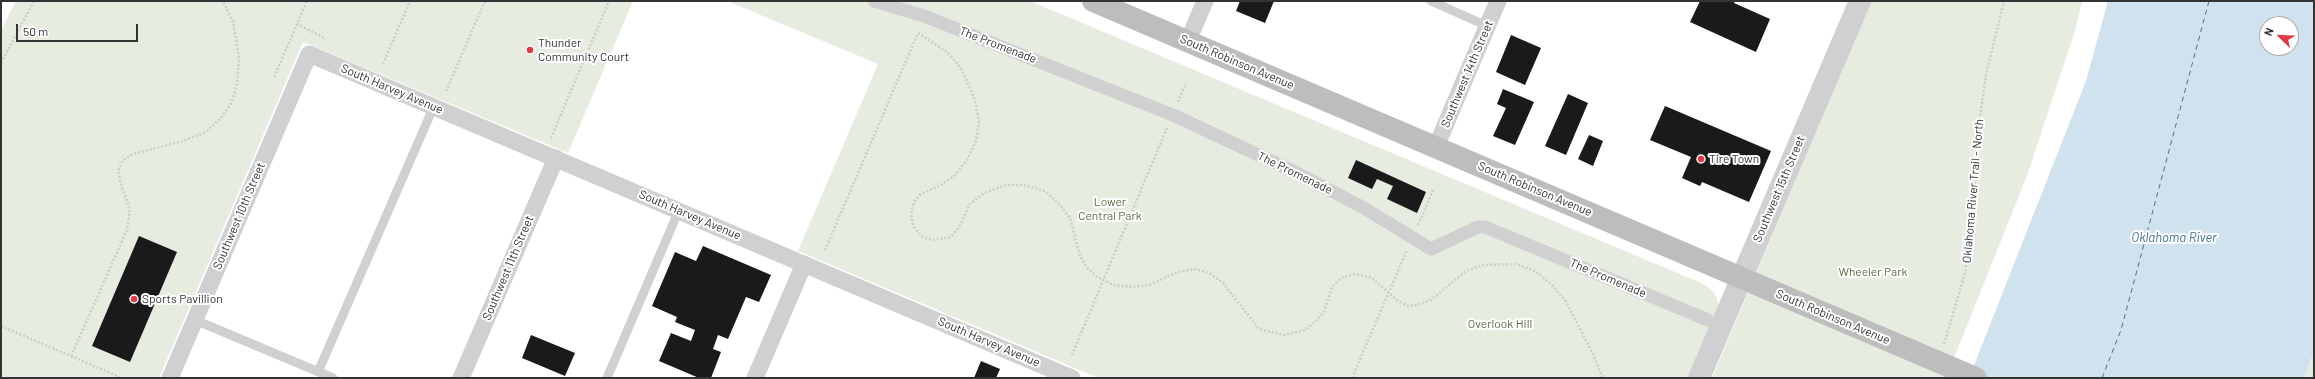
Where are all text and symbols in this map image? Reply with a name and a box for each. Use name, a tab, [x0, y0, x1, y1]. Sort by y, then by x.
scale bar	[18, 16, 140, 42]
north arrow	[2259, 16, 2299, 56]
street label: Southwest 14th Street	[1438, 18, 1496, 130]
text: 50 m	[23, 24, 48, 38]
street label: The Promenade	[957, 24, 1039, 66]
text: N	[2261, 26, 2276, 37]
street label: South Robinson Avenue	[1178, 31, 1296, 93]
place label: Thunder Community Court	[538, 36, 629, 64]
marker: Thunder Community Court	[525, 45, 535, 55]
street label: South Harvey Avenue	[339, 61, 445, 117]
street label: Oklahoma River Trail - North	[1960, 118, 1986, 264]
street label: Southwest 15th Street	[1750, 134, 1808, 244]
street label: The Promenade	[1255, 149, 1335, 197]
place label: Tire Town	[1709, 152, 1759, 166]
marker: Tire Town	[1696, 154, 1706, 164]
street label: South Robinson Avenue	[1476, 158, 1594, 220]
street label: Southwest 10th Street	[210, 160, 268, 272]
street label: South Harvey Avenue	[637, 187, 743, 243]
park label: Lower Central Park	[1078, 195, 1142, 223]
street label: Southwest 11th Street	[479, 213, 537, 323]
water label: Oklahoma River	[2131, 230, 2217, 246]
street label: The Promenade	[1568, 255, 1648, 301]
park label: Wheeler Park	[1838, 265, 1908, 279]
street label: South Robinson Avenue	[1774, 286, 1892, 348]
place label: Sports Pavillion	[142, 292, 223, 306]
marker: Sports Pavillion	[129, 294, 139, 304]
street label: South Harvey Avenue	[936, 314, 1042, 370]
park label: Overlook Hill	[1468, 317, 1532, 331]

